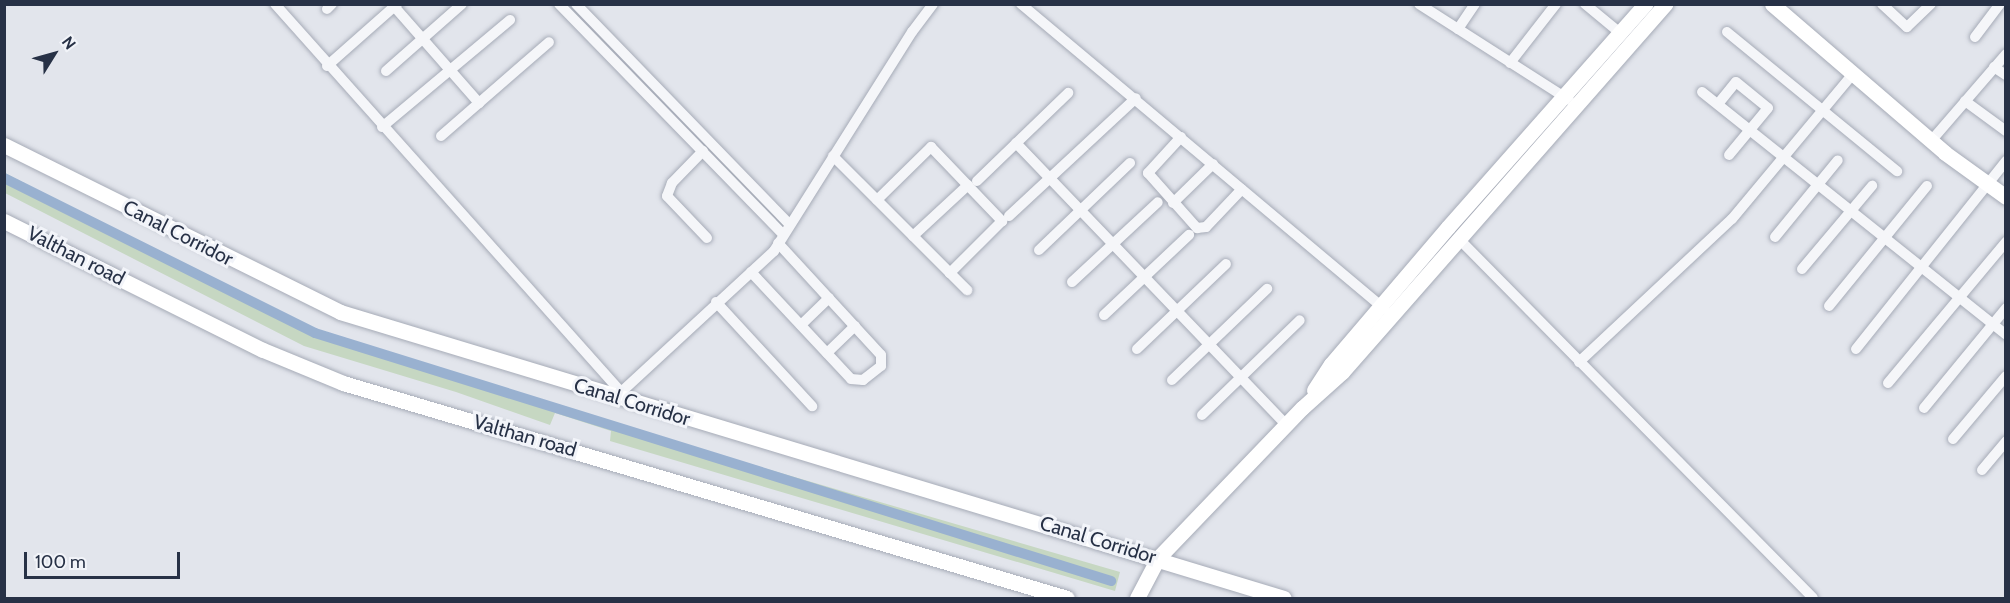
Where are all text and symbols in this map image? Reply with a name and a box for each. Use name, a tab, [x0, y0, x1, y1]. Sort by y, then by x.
north arrow	[24, 24, 84, 84]
text: N	[58, 33, 80, 53]
street label: Canal Corridor	[119, 195, 237, 271]
street label: Valthan road	[23, 221, 129, 291]
street label: Canal Corridor	[571, 373, 693, 431]
street label: Valthan road	[471, 410, 579, 462]
street label: Canal Corridor	[1037, 511, 1159, 569]
scale bar	[27, 540, 183, 578]
text: 100 m	[35, 551, 86, 573]

